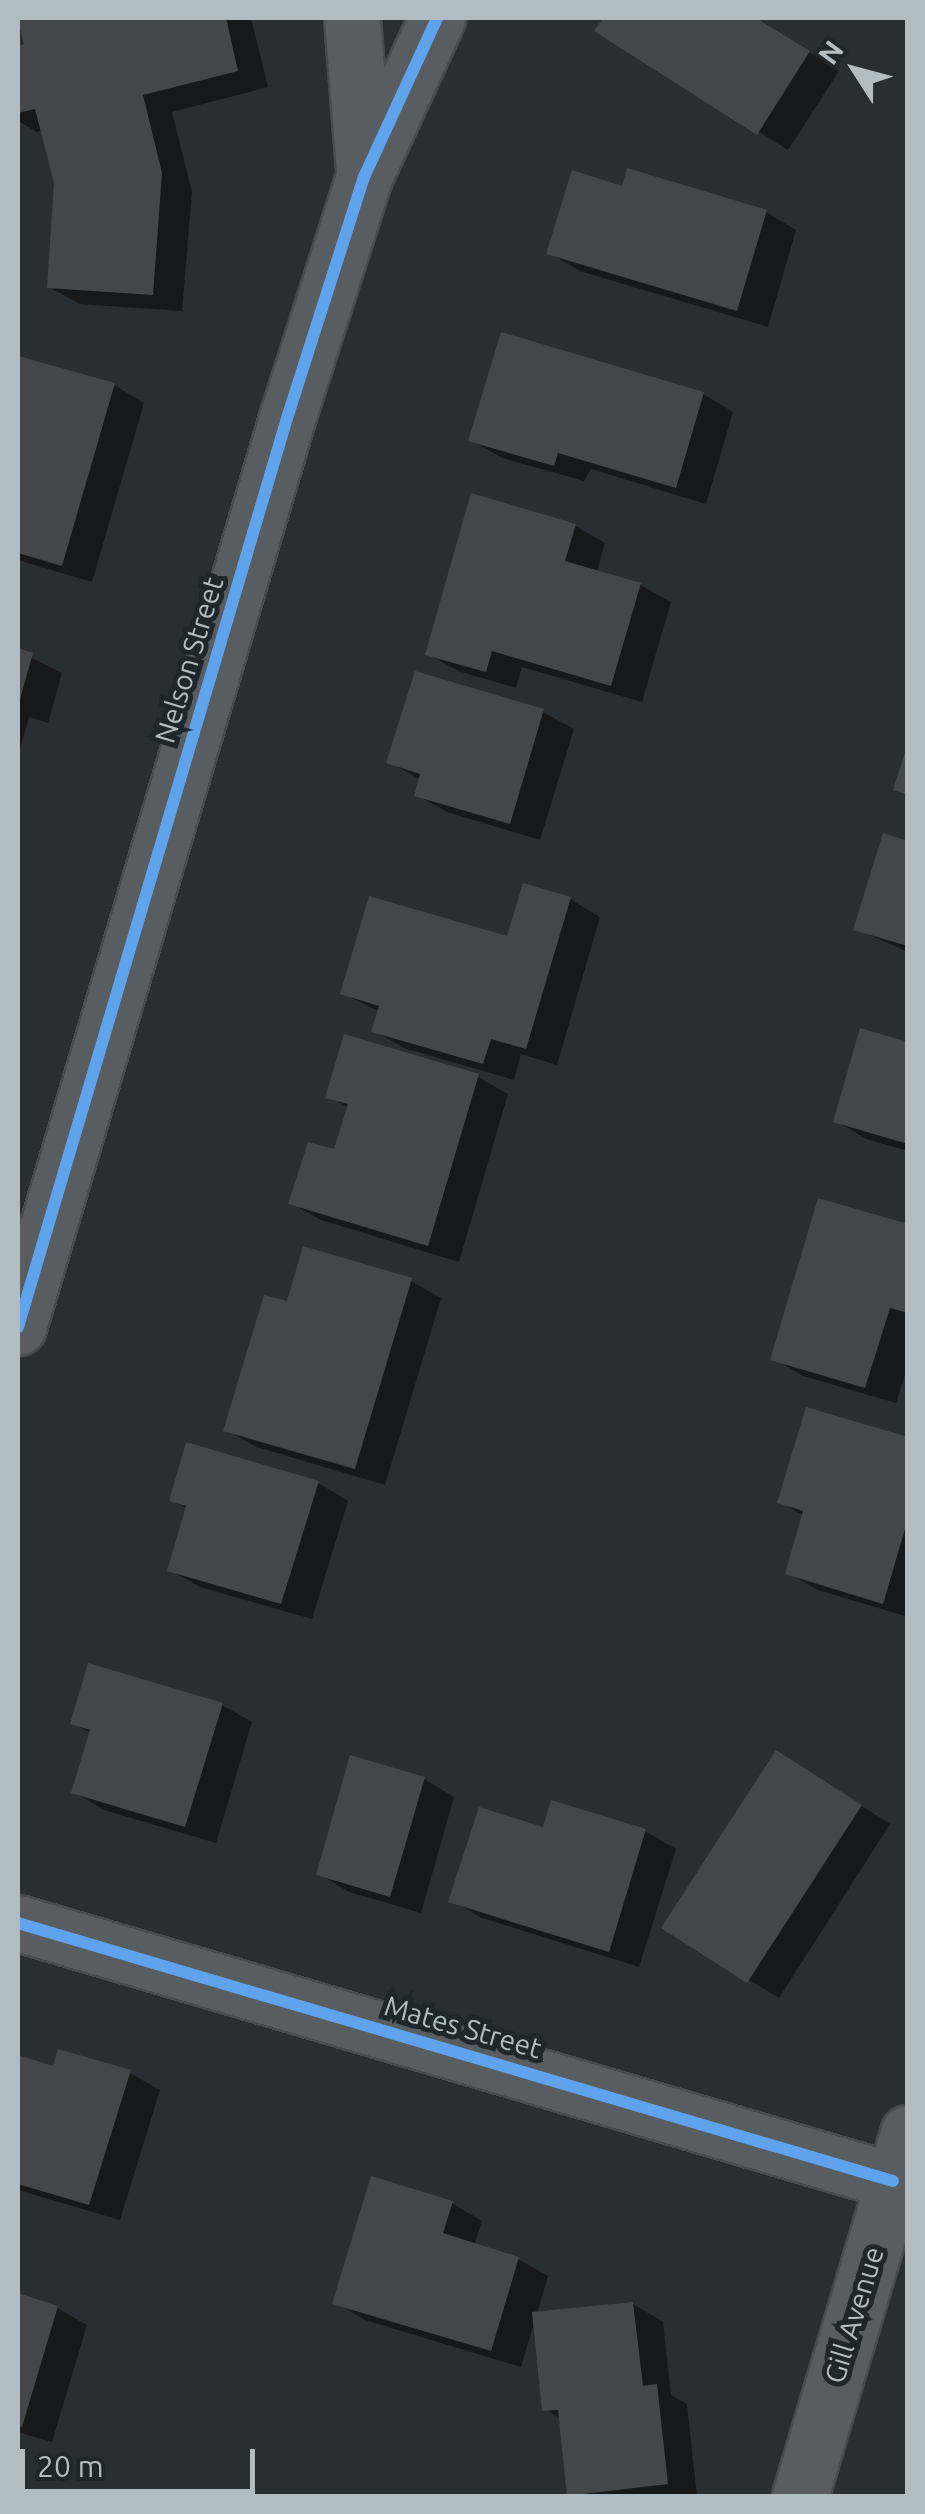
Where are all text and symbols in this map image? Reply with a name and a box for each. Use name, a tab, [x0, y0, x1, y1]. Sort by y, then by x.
north arrow	[805, 20, 905, 120]
text: N	[812, 35, 849, 70]
street label: Nelson Street	[148, 573, 230, 747]
street label: Mates Street	[381, 1989, 545, 2065]
street label: Gill Avenue	[817, 2243, 891, 2387]
scale bar	[25, 2429, 260, 2491]
text: 20 m	[37, 2449, 104, 2483]

